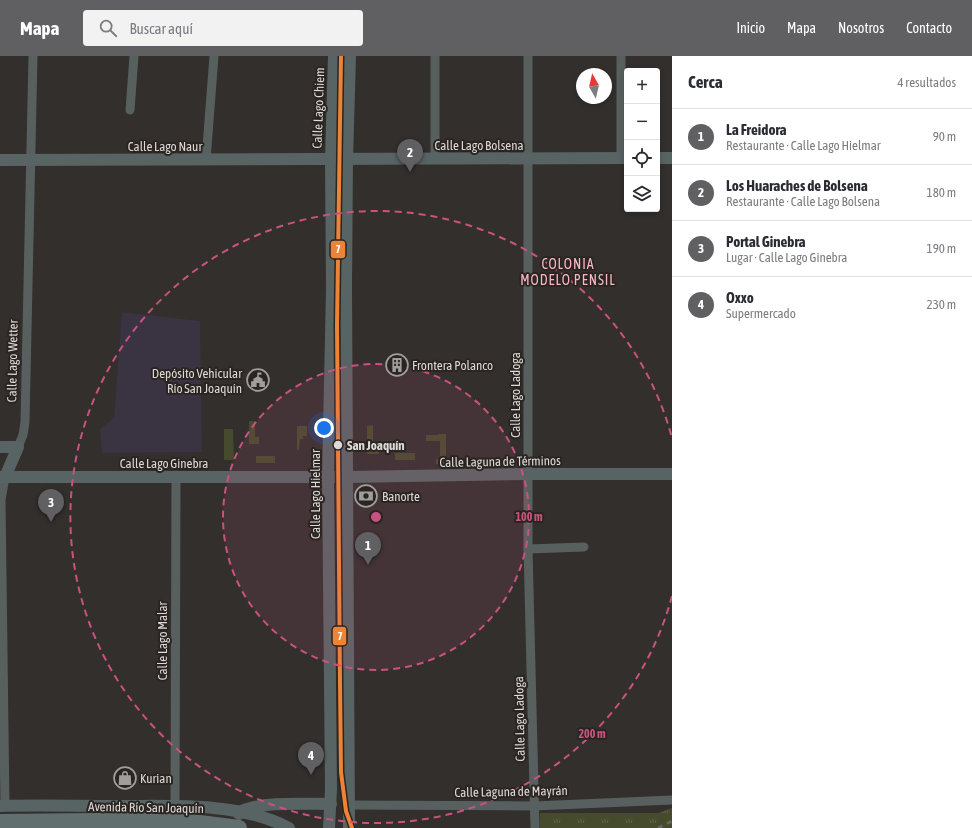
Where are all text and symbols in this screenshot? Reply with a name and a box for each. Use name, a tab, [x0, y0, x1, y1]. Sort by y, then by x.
search box	[83, 10, 363, 46]
text: Mapa	[20, 17, 59, 39]
icon: search	[97, 17, 119, 39]
text: Buscar aquí	[129, 20, 193, 37]
text: Inicio	[736, 20, 765, 36]
text: Mapa	[787, 20, 816, 36]
text: Nosotros	[838, 20, 884, 36]
text: Contacto	[906, 20, 952, 36]
street label: Calle Lago Chiem	[310, 67, 327, 149]
north arrow	[576, 68, 612, 104]
map controls	[624, 68, 660, 212]
button: +	[624, 68, 660, 104]
text: Cerca	[688, 72, 723, 92]
text: 4 resultados	[897, 75, 956, 90]
button: −	[624, 104, 660, 140]
text: La Freidora	[726, 121, 787, 138]
text: 1	[698, 129, 704, 144]
text: 90 m	[933, 129, 956, 144]
street label: Calle Lago Bolsena	[434, 138, 524, 153]
text: Restaurante · Calle Lago Hielmar	[726, 138, 881, 153]
street label: Calle Lago Naur	[128, 139, 202, 154]
pin: 2	[397, 139, 423, 172]
button: locate	[624, 140, 660, 176]
button: layers	[624, 176, 660, 212]
text: Los Huaraches de Bolsena	[726, 177, 868, 194]
text: 2	[698, 185, 704, 200]
text: 180 m	[927, 185, 956, 200]
text: Restaurante · Calle Lago Bolsena	[726, 194, 880, 209]
text: Portal Ginebra	[726, 233, 806, 250]
line badge: 7	[330, 240, 346, 259]
text: 3	[698, 241, 704, 256]
text: 190 m	[927, 241, 956, 256]
text: 7	[335, 243, 341, 255]
text: Lugar · Calle Lago Ginebra	[726, 250, 847, 265]
district label: COLONIA MODELO PENSIL	[520, 256, 616, 288]
text: Oxxo	[726, 289, 754, 306]
text: 4	[698, 297, 704, 312]
text: 230 m	[927, 297, 956, 312]
text: Supermercado	[726, 306, 796, 321]
street label: Calle Lago Wetter	[4, 319, 21, 402]
building icon: Frontera Polanco	[384, 352, 410, 378]
street label: Calle Lago Ladoga	[508, 352, 523, 438]
place label: Frontera Polanco	[412, 358, 493, 373]
place label: Depósito Vehicular Río San Joaquín	[152, 366, 242, 396]
public building icon: Depósito Vehicular Río San Joaquín	[245, 367, 271, 393]
your location	[314, 418, 334, 438]
place label: San Joaquín	[347, 438, 405, 453]
marker: San Joaquín	[332, 439, 344, 451]
street label: Calle Lago Hielmar	[308, 449, 323, 539]
street label: Calle Laguna de Términos	[439, 453, 561, 470]
street label: Calle Lago Ginebra	[120, 456, 208, 471]
bank icon: Banorte	[353, 483, 379, 509]
pin: 3	[38, 489, 64, 522]
place label: Banorte	[382, 489, 420, 504]
centre of rings	[369, 510, 383, 524]
text: 100 m	[515, 510, 543, 524]
pin: 1	[355, 532, 381, 565]
street label: Calle Lago Malar	[155, 601, 170, 680]
line badge: 7	[332, 626, 347, 646]
text: 7	[337, 630, 343, 642]
street label: Calle Lago Ladoga	[511, 676, 528, 762]
text: 200 m	[578, 727, 606, 741]
pin: 4	[298, 742, 324, 775]
shop icon: Kurian	[112, 765, 138, 791]
place label: Kurian	[140, 771, 172, 786]
street label: Calle Laguna de Mayrán	[454, 783, 568, 800]
street label: Avenida Río San Joaquín	[88, 799, 204, 816]

